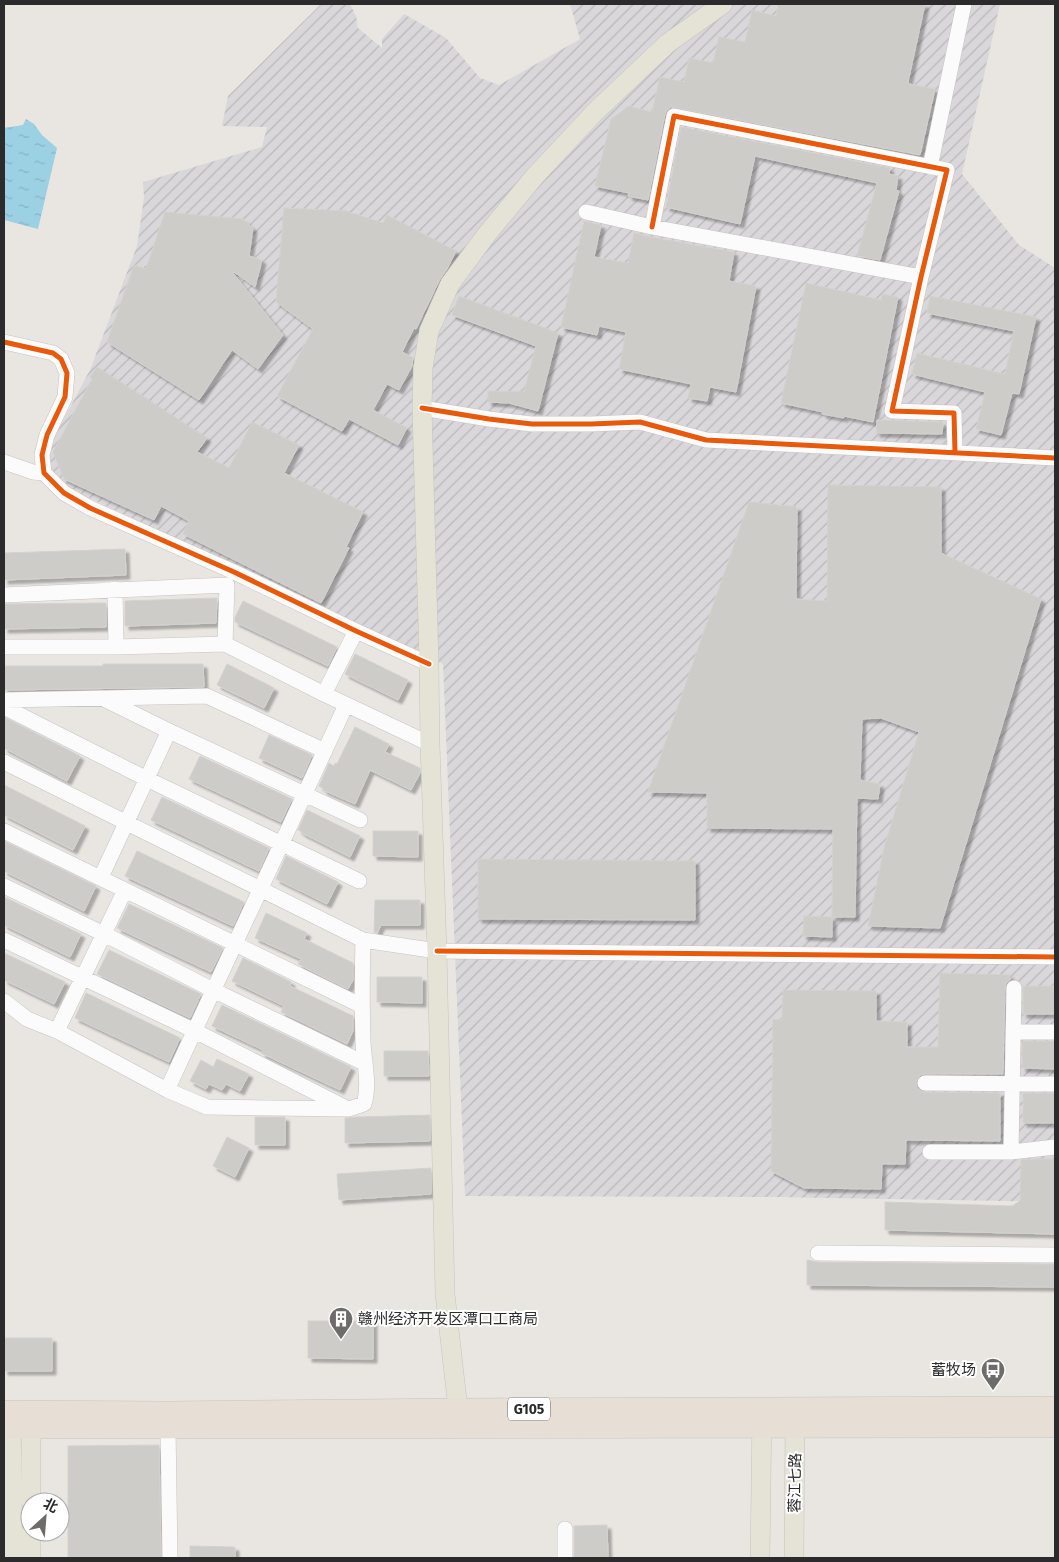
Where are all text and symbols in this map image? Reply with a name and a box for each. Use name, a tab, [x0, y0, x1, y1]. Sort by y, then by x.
building icon: 赣州经济开发区潭口工商局	[328, 1306, 354, 1340]
place label: 赣州经济开发区潭口工商局	[358, 1310, 538, 1328]
bus stop icon: 蓄牧场	[980, 1357, 1006, 1391]
place label: 蓄牧场	[931, 1361, 976, 1379]
road number: G105	[508, 1398, 550, 1420]
street label: 蓉江七路	[785, 1453, 805, 1513]
north arrow	[20, 1492, 70, 1542]
text: 北	[40, 1495, 60, 1516]

